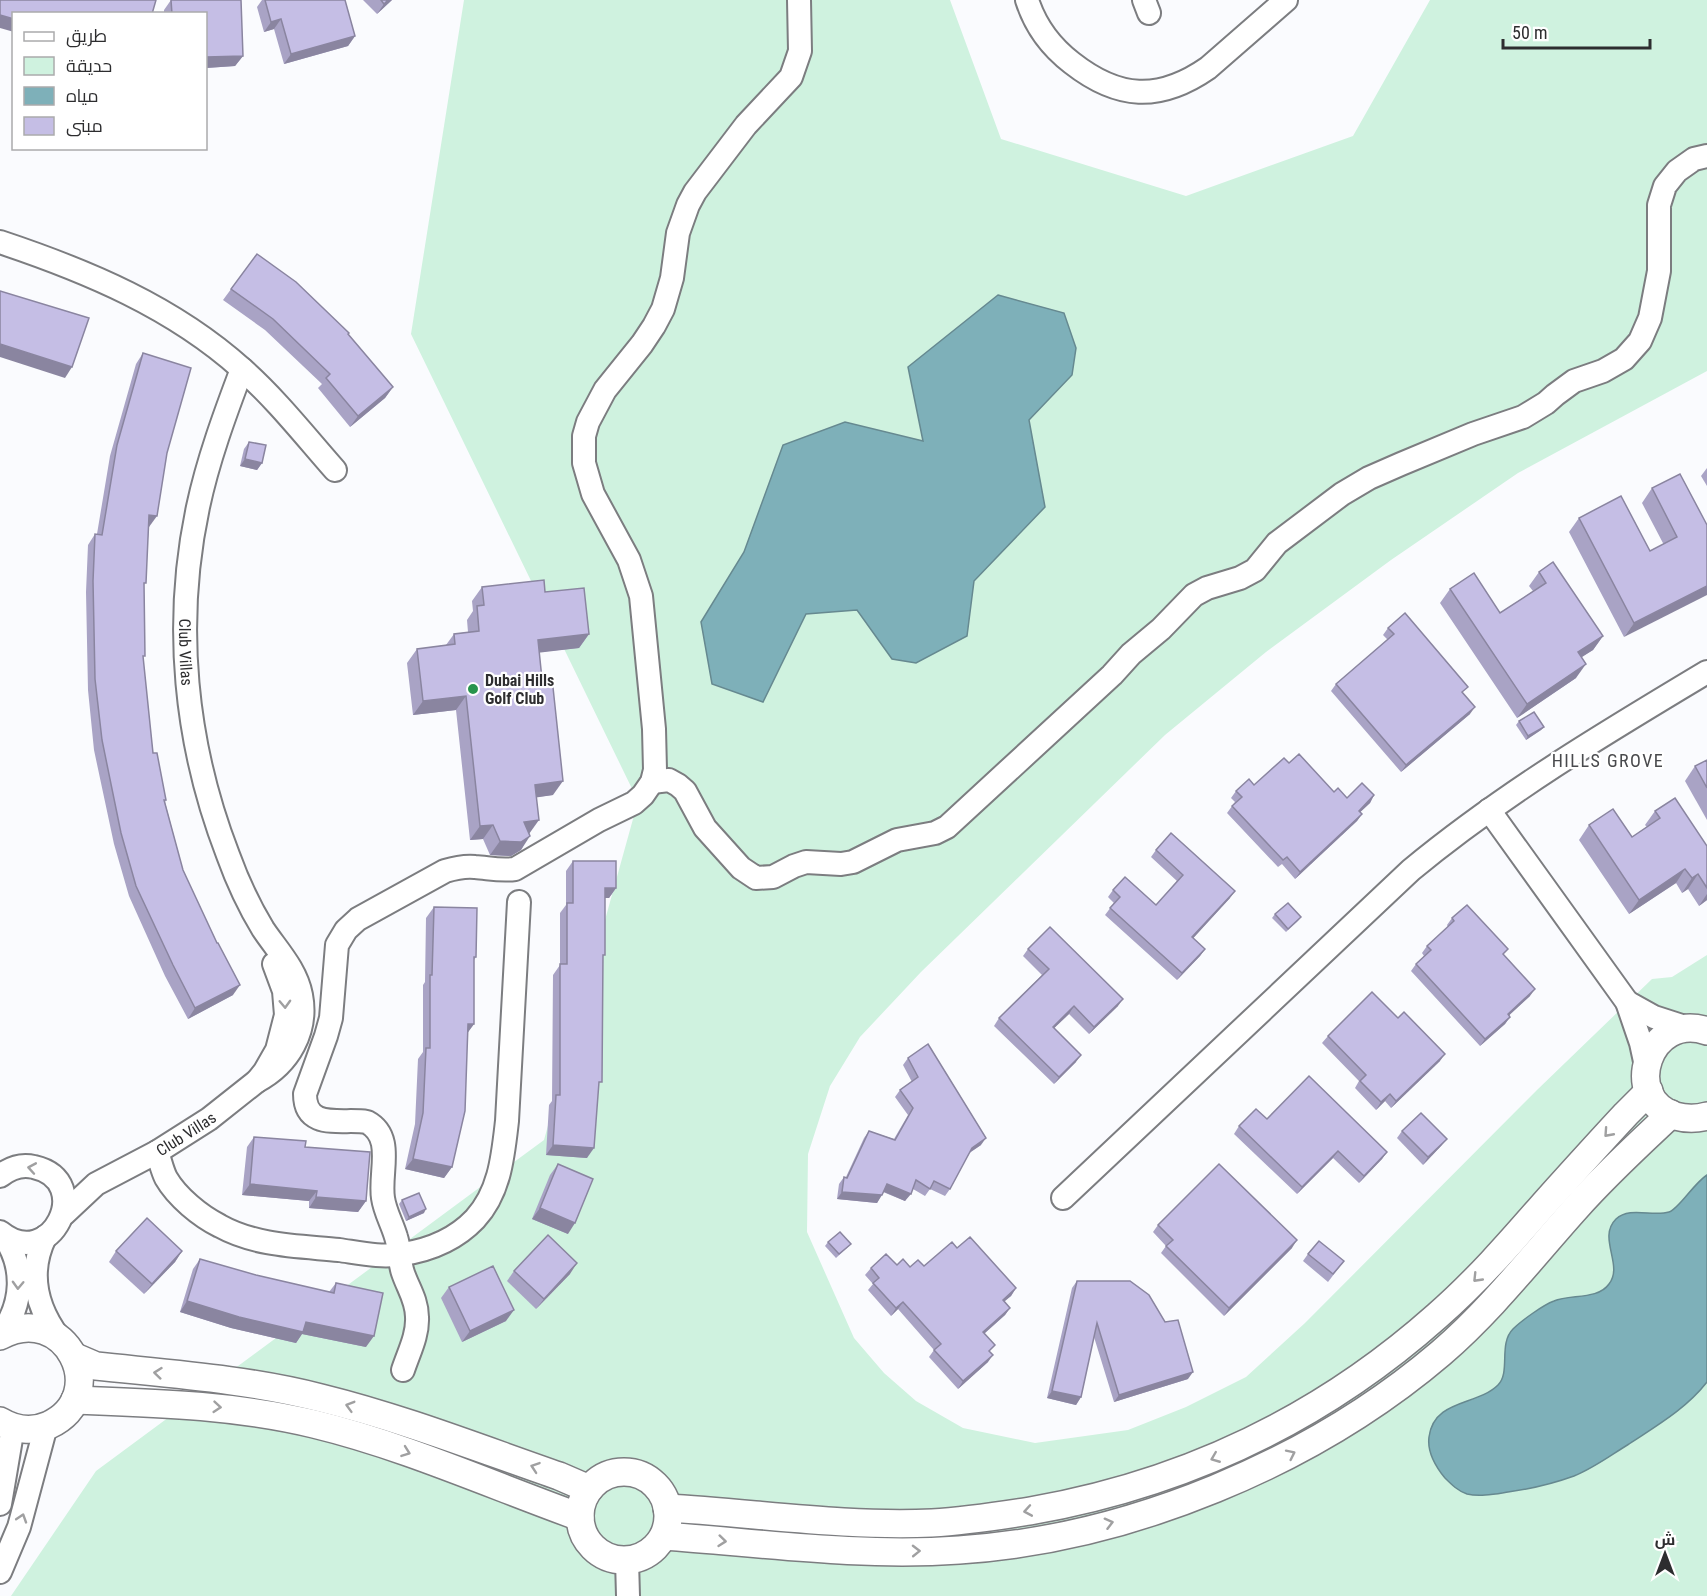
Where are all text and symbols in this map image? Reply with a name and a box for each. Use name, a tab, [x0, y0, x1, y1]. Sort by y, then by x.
legend	[12, 12, 207, 150]
scale bar	[1503, 12, 1650, 50]
text: 50 m	[1512, 22, 1547, 43]
text: طريق	[66, 25, 107, 48]
text: حديقة	[66, 55, 112, 76]
text: مياه	[66, 85, 99, 106]
text: مبنى	[66, 115, 103, 137]
street label: Club Villas	[176, 619, 197, 686]
place label: Dubai Hills Golf Club	[485, 671, 554, 708]
marker: Dubai Hills Golf Club	[466, 682, 480, 696]
district label: HILLS GROVE	[1552, 750, 1664, 771]
one-way arrow	[279, 1000, 292, 1009]
street label: Club Villas	[153, 1108, 220, 1160]
one-way arrow	[1604, 1127, 1615, 1137]
one-way arrow	[27, 1162, 37, 1175]
one-way arrow	[1473, 1271, 1484, 1281]
one-way arrow	[12, 1280, 25, 1289]
one-way arrow	[154, 1367, 163, 1379]
one-way arrow	[212, 1400, 222, 1413]
one-way arrow	[345, 1401, 356, 1413]
one-way arrow	[401, 1444, 411, 1457]
one-way arrow	[1284, 1450, 1295, 1462]
one-way arrow	[1210, 1451, 1221, 1463]
one-way arrow	[530, 1462, 541, 1475]
one-way arrow	[1023, 1505, 1032, 1517]
one-way arrow	[15, 1513, 27, 1524]
one-way arrow	[1103, 1518, 1113, 1531]
north arrow	[1635, 1524, 1695, 1584]
text: ش	[1655, 1530, 1675, 1549]
one-way arrow	[717, 1534, 726, 1547]
one-way arrow	[912, 1545, 921, 1558]

